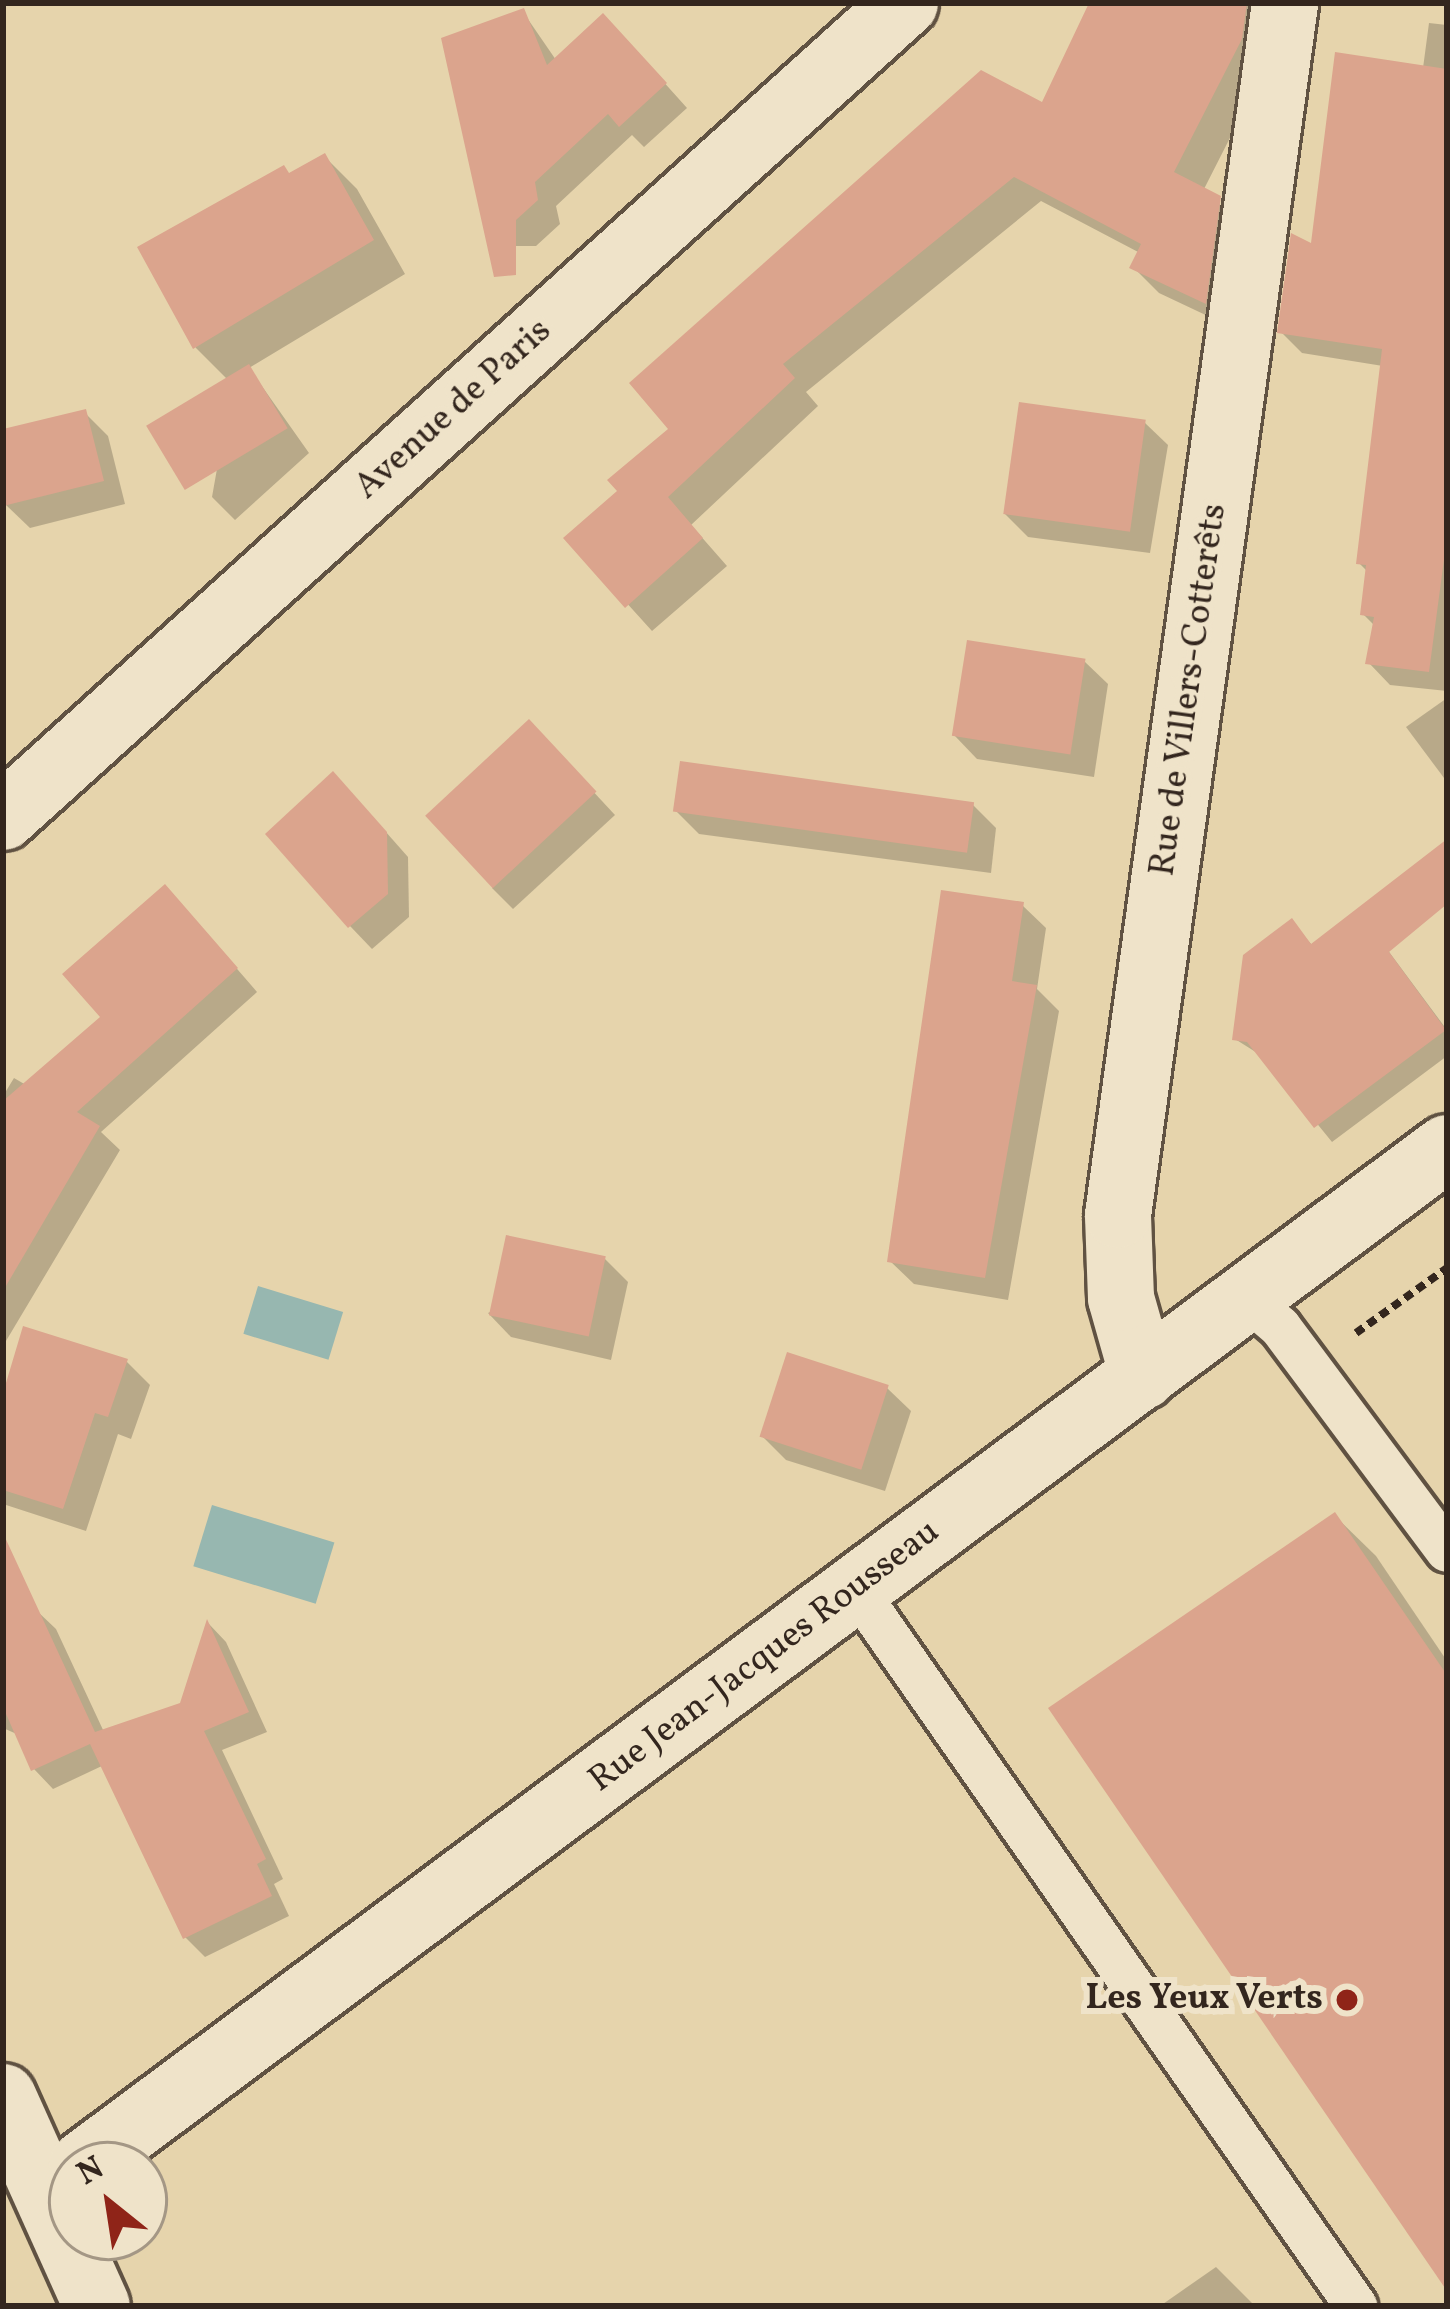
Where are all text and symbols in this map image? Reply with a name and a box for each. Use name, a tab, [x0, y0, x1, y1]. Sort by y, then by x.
street label: Avenue de Paris	[347, 310, 561, 510]
street label: Rue de Villers-Cotterêts	[1142, 500, 1238, 880]
street label: Rue Jean-Jacques Rousseau	[581, 1511, 949, 1803]
place label: Les Yeux Verts	[1084, 1978, 1323, 2022]
marker: Les Yeux Verts	[1334, 1987, 1360, 2013]
north arrow	[48, 2141, 168, 2261]
text: N	[70, 2147, 113, 2198]

